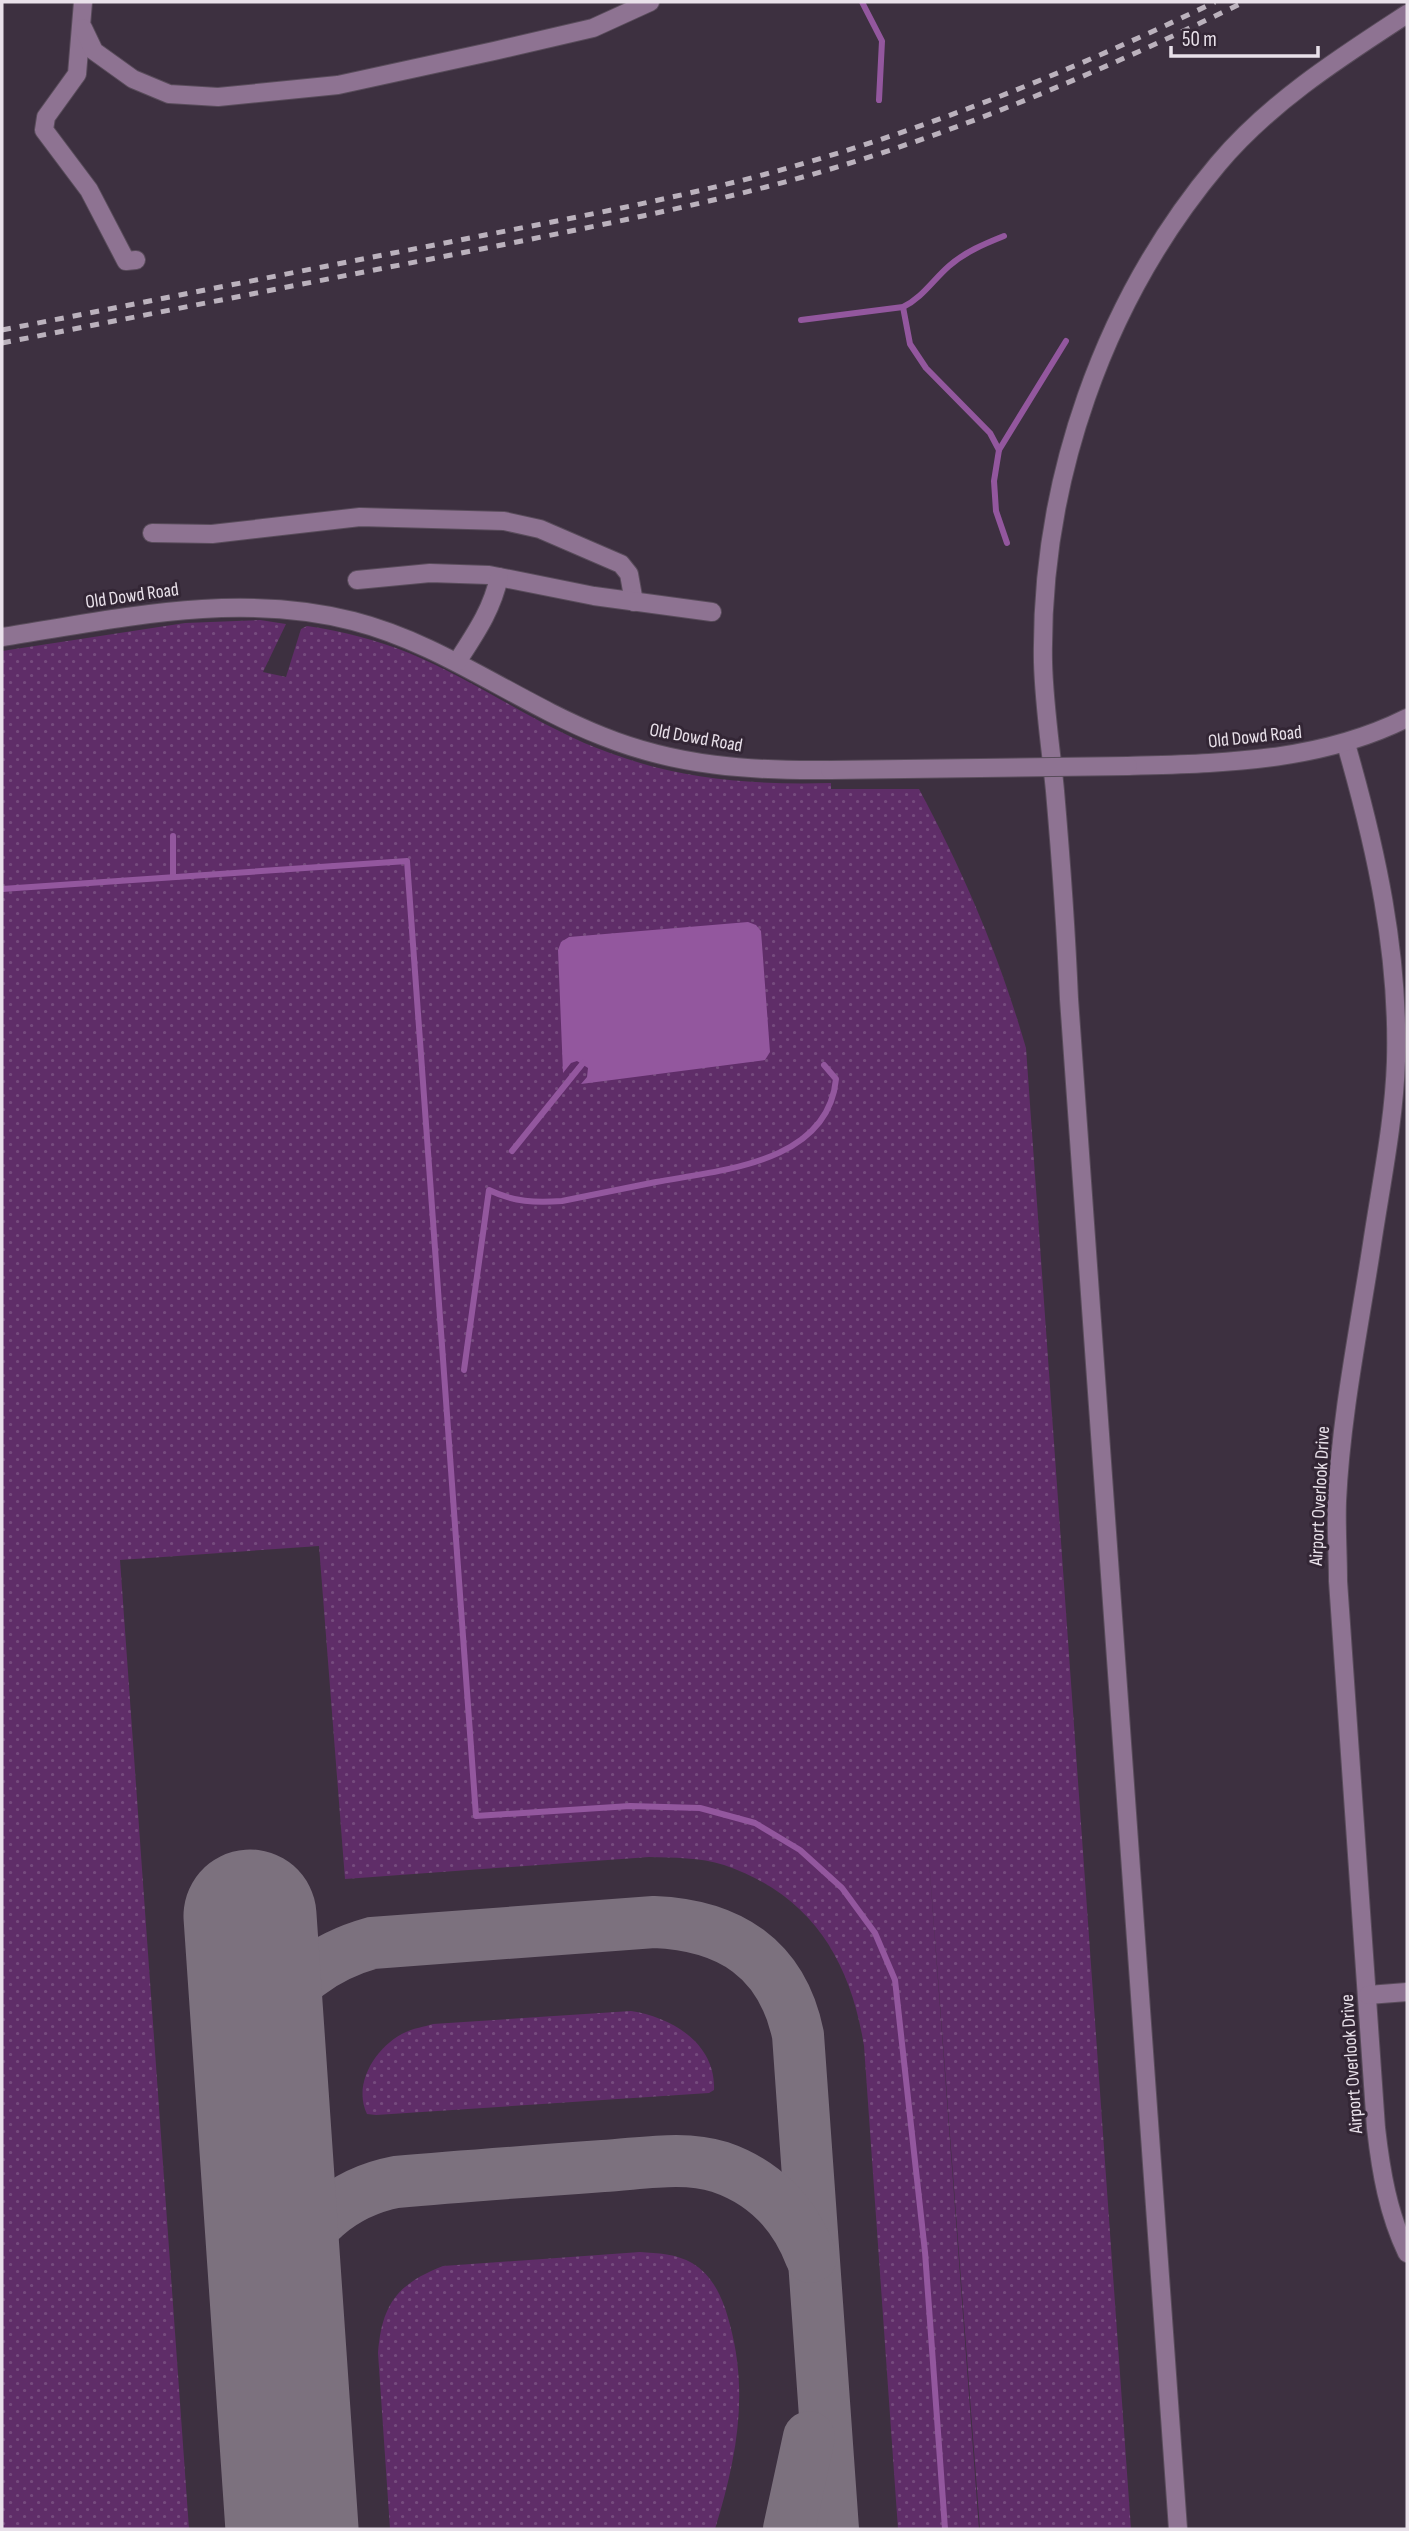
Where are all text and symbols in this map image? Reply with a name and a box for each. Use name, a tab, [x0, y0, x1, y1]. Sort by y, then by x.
scale bar	[1171, 14, 1318, 58]
text: 50 m	[1182, 27, 1217, 52]
street label: Old Dowd Road	[84, 578, 180, 614]
street label: Old Dowd Road	[648, 718, 744, 758]
street label: Old Dowd Road	[1207, 721, 1303, 753]
street label: Airport Overlook Drive	[1305, 1426, 1335, 1567]
street label: Airport Overlook Drive	[1336, 1993, 1368, 2136]

